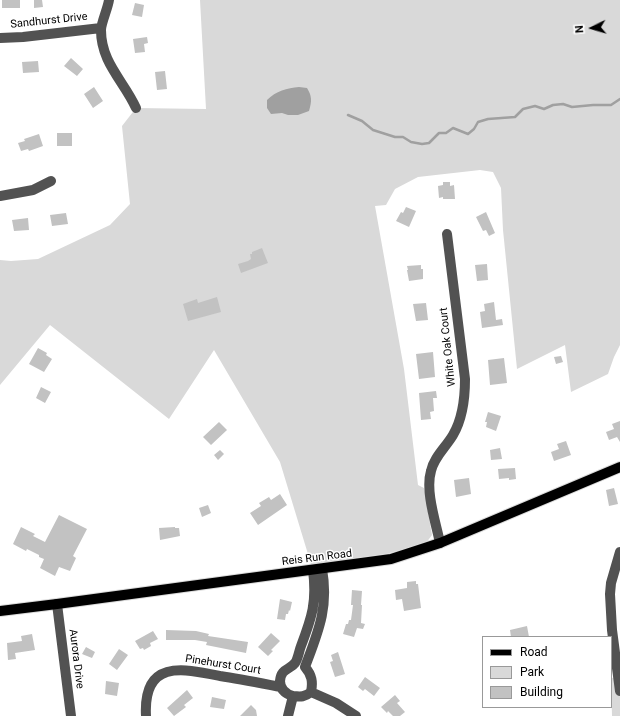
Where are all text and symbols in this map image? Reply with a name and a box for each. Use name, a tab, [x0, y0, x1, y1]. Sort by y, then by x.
north arrow	[572, 8, 612, 48]
street label: Sandhurst Drive	[10, 10, 88, 32]
text: N	[573, 25, 586, 34]
street label: White Oak Court	[437, 307, 459, 387]
street label: Reis Run Road	[281, 547, 353, 569]
street label: Aurora Drive	[66, 628, 86, 690]
legend	[482, 636, 612, 708]
text: Road	[520, 645, 548, 659]
street label: Pinehurst Court	[184, 653, 262, 677]
text: Park	[520, 665, 544, 679]
text: Building	[520, 685, 563, 699]

